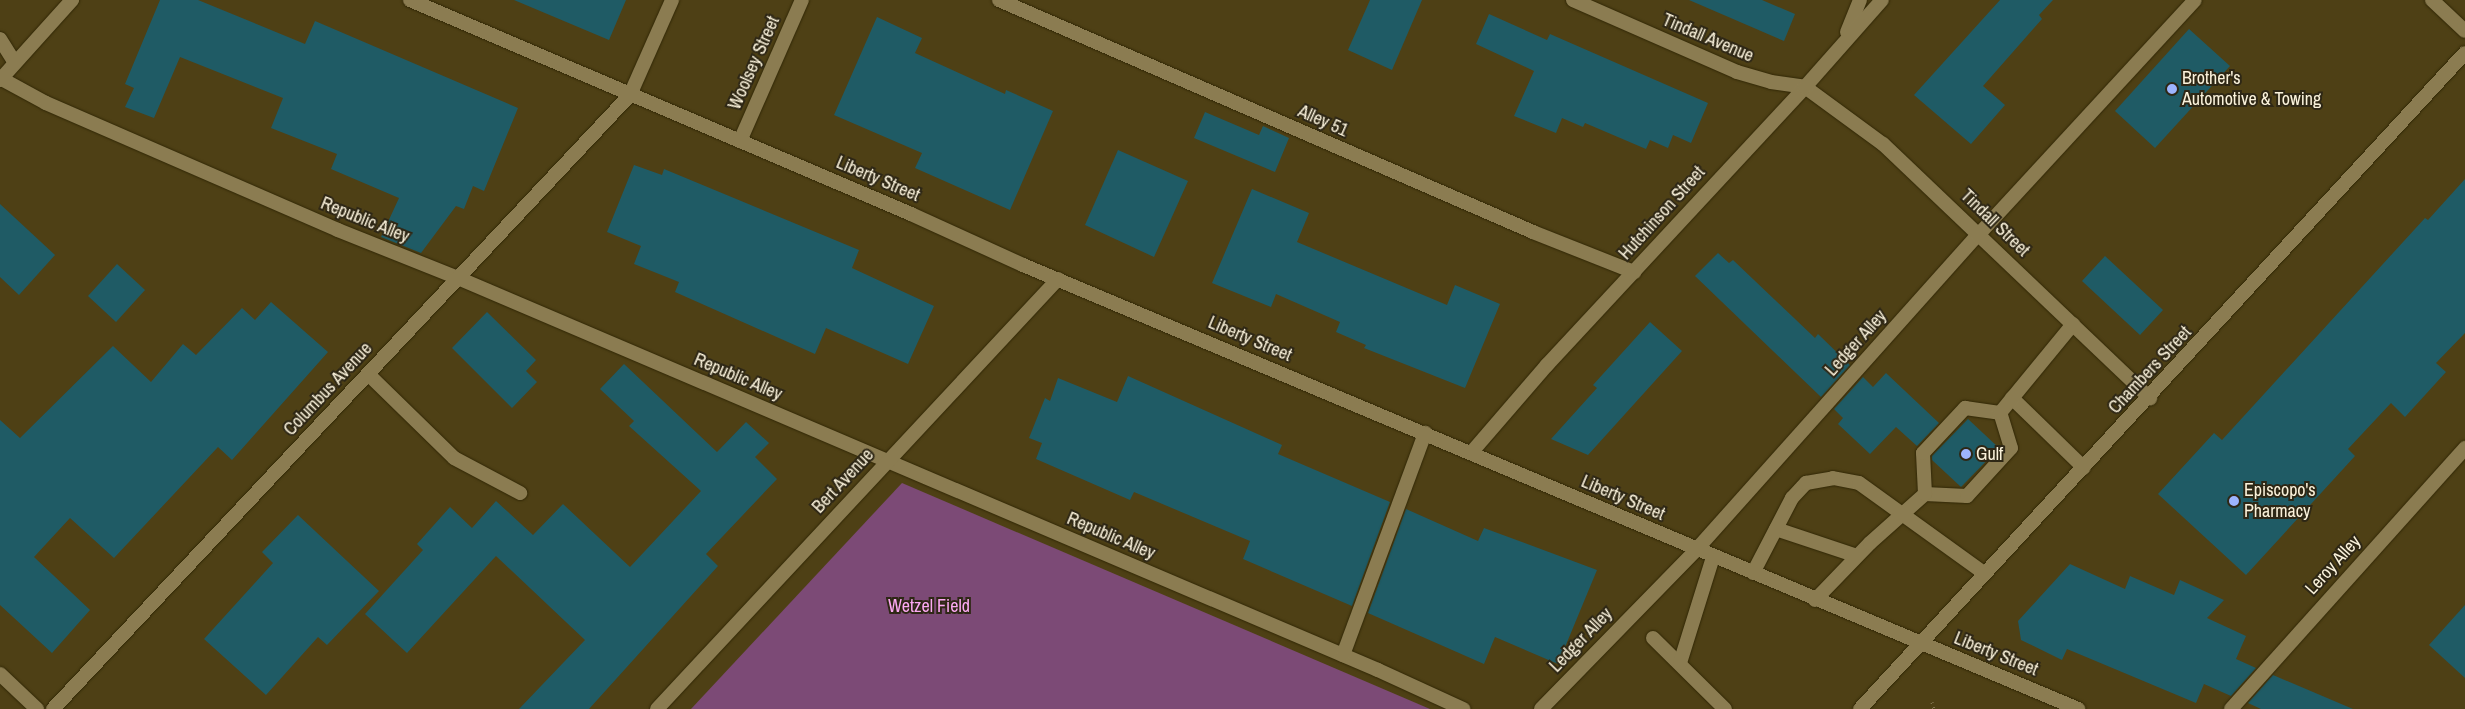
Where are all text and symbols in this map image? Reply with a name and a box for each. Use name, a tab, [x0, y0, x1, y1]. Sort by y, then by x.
street label: Tindall Avenue	[1659, 9, 1757, 67]
street label: Woolsey Street	[724, 13, 784, 113]
place label: Brother's Automotive & Towing	[2182, 68, 2321, 110]
marker: Brother's Automotive & Towing	[2166, 83, 2178, 95]
street label: Alley 51	[1295, 100, 1351, 142]
street label: Liberty Street	[833, 152, 923, 206]
street label: Hutchinson Street	[1614, 162, 1710, 264]
street label: Tindall Street	[1956, 185, 2034, 261]
street label: Republic Alley	[317, 192, 413, 248]
street label: Ledger Alley	[1821, 305, 1891, 381]
street label: Liberty Street	[1205, 312, 1295, 366]
street label: Chambers Street	[2104, 322, 2196, 418]
street label: Columbus Avenue	[279, 338, 377, 440]
street label: Republic Alley	[690, 349, 786, 405]
place label: Gulf	[1976, 443, 2003, 465]
street label: Bert Avenue	[807, 444, 879, 518]
marker: Gulf	[1960, 448, 1972, 460]
street label: Liberty Street	[1578, 471, 1668, 525]
place label: Episcopo's Pharmacy	[2244, 480, 2316, 522]
marker: Episcopo's Pharmacy	[2228, 495, 2240, 507]
street label: Republic Alley	[1063, 508, 1159, 564]
street label: Leroy Alley	[2301, 531, 2365, 599]
park label: Wetzel Field	[888, 595, 970, 617]
street label: Ledger Alley	[1545, 603, 1617, 677]
street label: Liberty Street	[1951, 627, 2041, 681]

